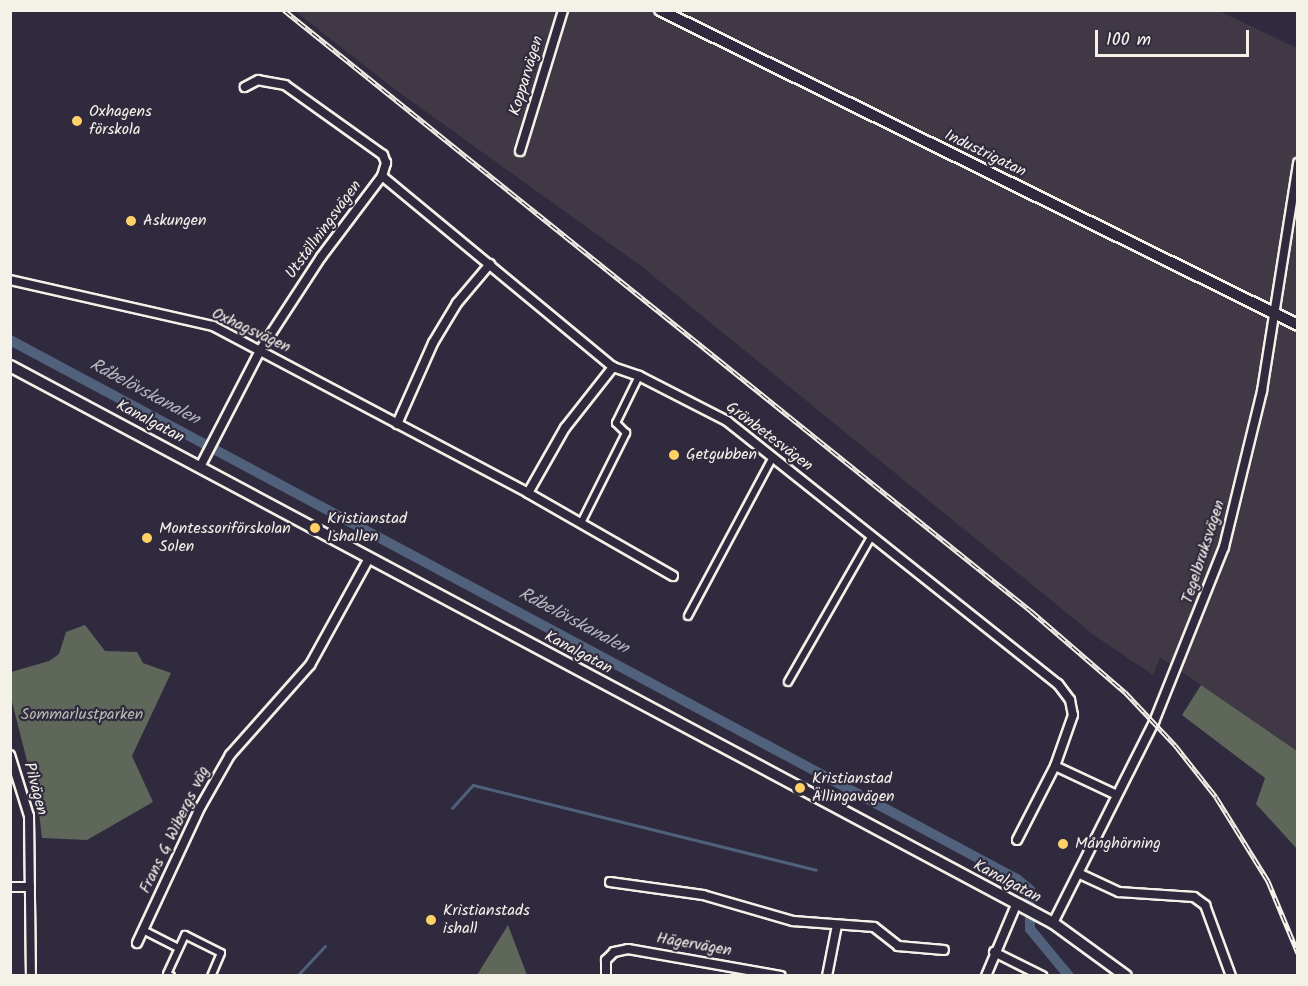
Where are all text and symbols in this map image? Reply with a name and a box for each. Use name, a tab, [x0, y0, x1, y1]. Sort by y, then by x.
scale bar	[1098, 18, 1252, 56]
text: 100 m	[1106, 26, 1151, 55]
street label: Kopparvägen	[506, 34, 548, 118]
place label: Oxhagens förskola	[89, 102, 152, 140]
marker: Oxhagens förskola	[70, 114, 84, 128]
street label: Industrigatan	[941, 126, 1029, 182]
street label: Utställningsvägen	[282, 177, 366, 283]
place label: Askungen	[143, 211, 207, 231]
marker: Askungen	[124, 214, 138, 228]
street label: Oxhagsvägen	[209, 304, 293, 358]
water label: Råbelövskanalen	[85, 355, 203, 431]
street label: Kanalgatan	[113, 396, 187, 448]
street label: Grönbetesvägen	[722, 398, 816, 476]
place label: Getgubben	[686, 445, 757, 465]
marker: Getgubben	[667, 448, 681, 462]
street label: Tegelbruksvägen	[1178, 498, 1230, 606]
place label: Kristianstad Ishallen	[327, 509, 407, 547]
place label: Montessoriförskolan Solen	[159, 519, 291, 557]
marker: Kristianstad Ishallen	[308, 521, 322, 535]
marker: Montessoriförskolan Solen	[140, 531, 154, 545]
water label: Råbelövskanalen	[514, 584, 632, 660]
street label: Kanalgatan	[541, 627, 615, 679]
park label: Sommarlustparken	[21, 705, 143, 725]
street label: Pilvägen	[19, 760, 51, 818]
street label: Frans G Wibergs väg	[136, 763, 214, 897]
place label: Kristianstad Ällingavägen	[812, 769, 895, 807]
marker: Kristianstad Ällingavägen	[793, 781, 807, 795]
place label: Månghörning	[1075, 834, 1161, 854]
marker: Månghörning	[1056, 837, 1070, 851]
street label: Kanalgatan	[970, 856, 1044, 908]
place label: Kristianstads ishall	[443, 901, 530, 939]
marker: Kristianstads ishall	[424, 913, 438, 927]
street label: Hägervägen	[655, 929, 733, 961]

